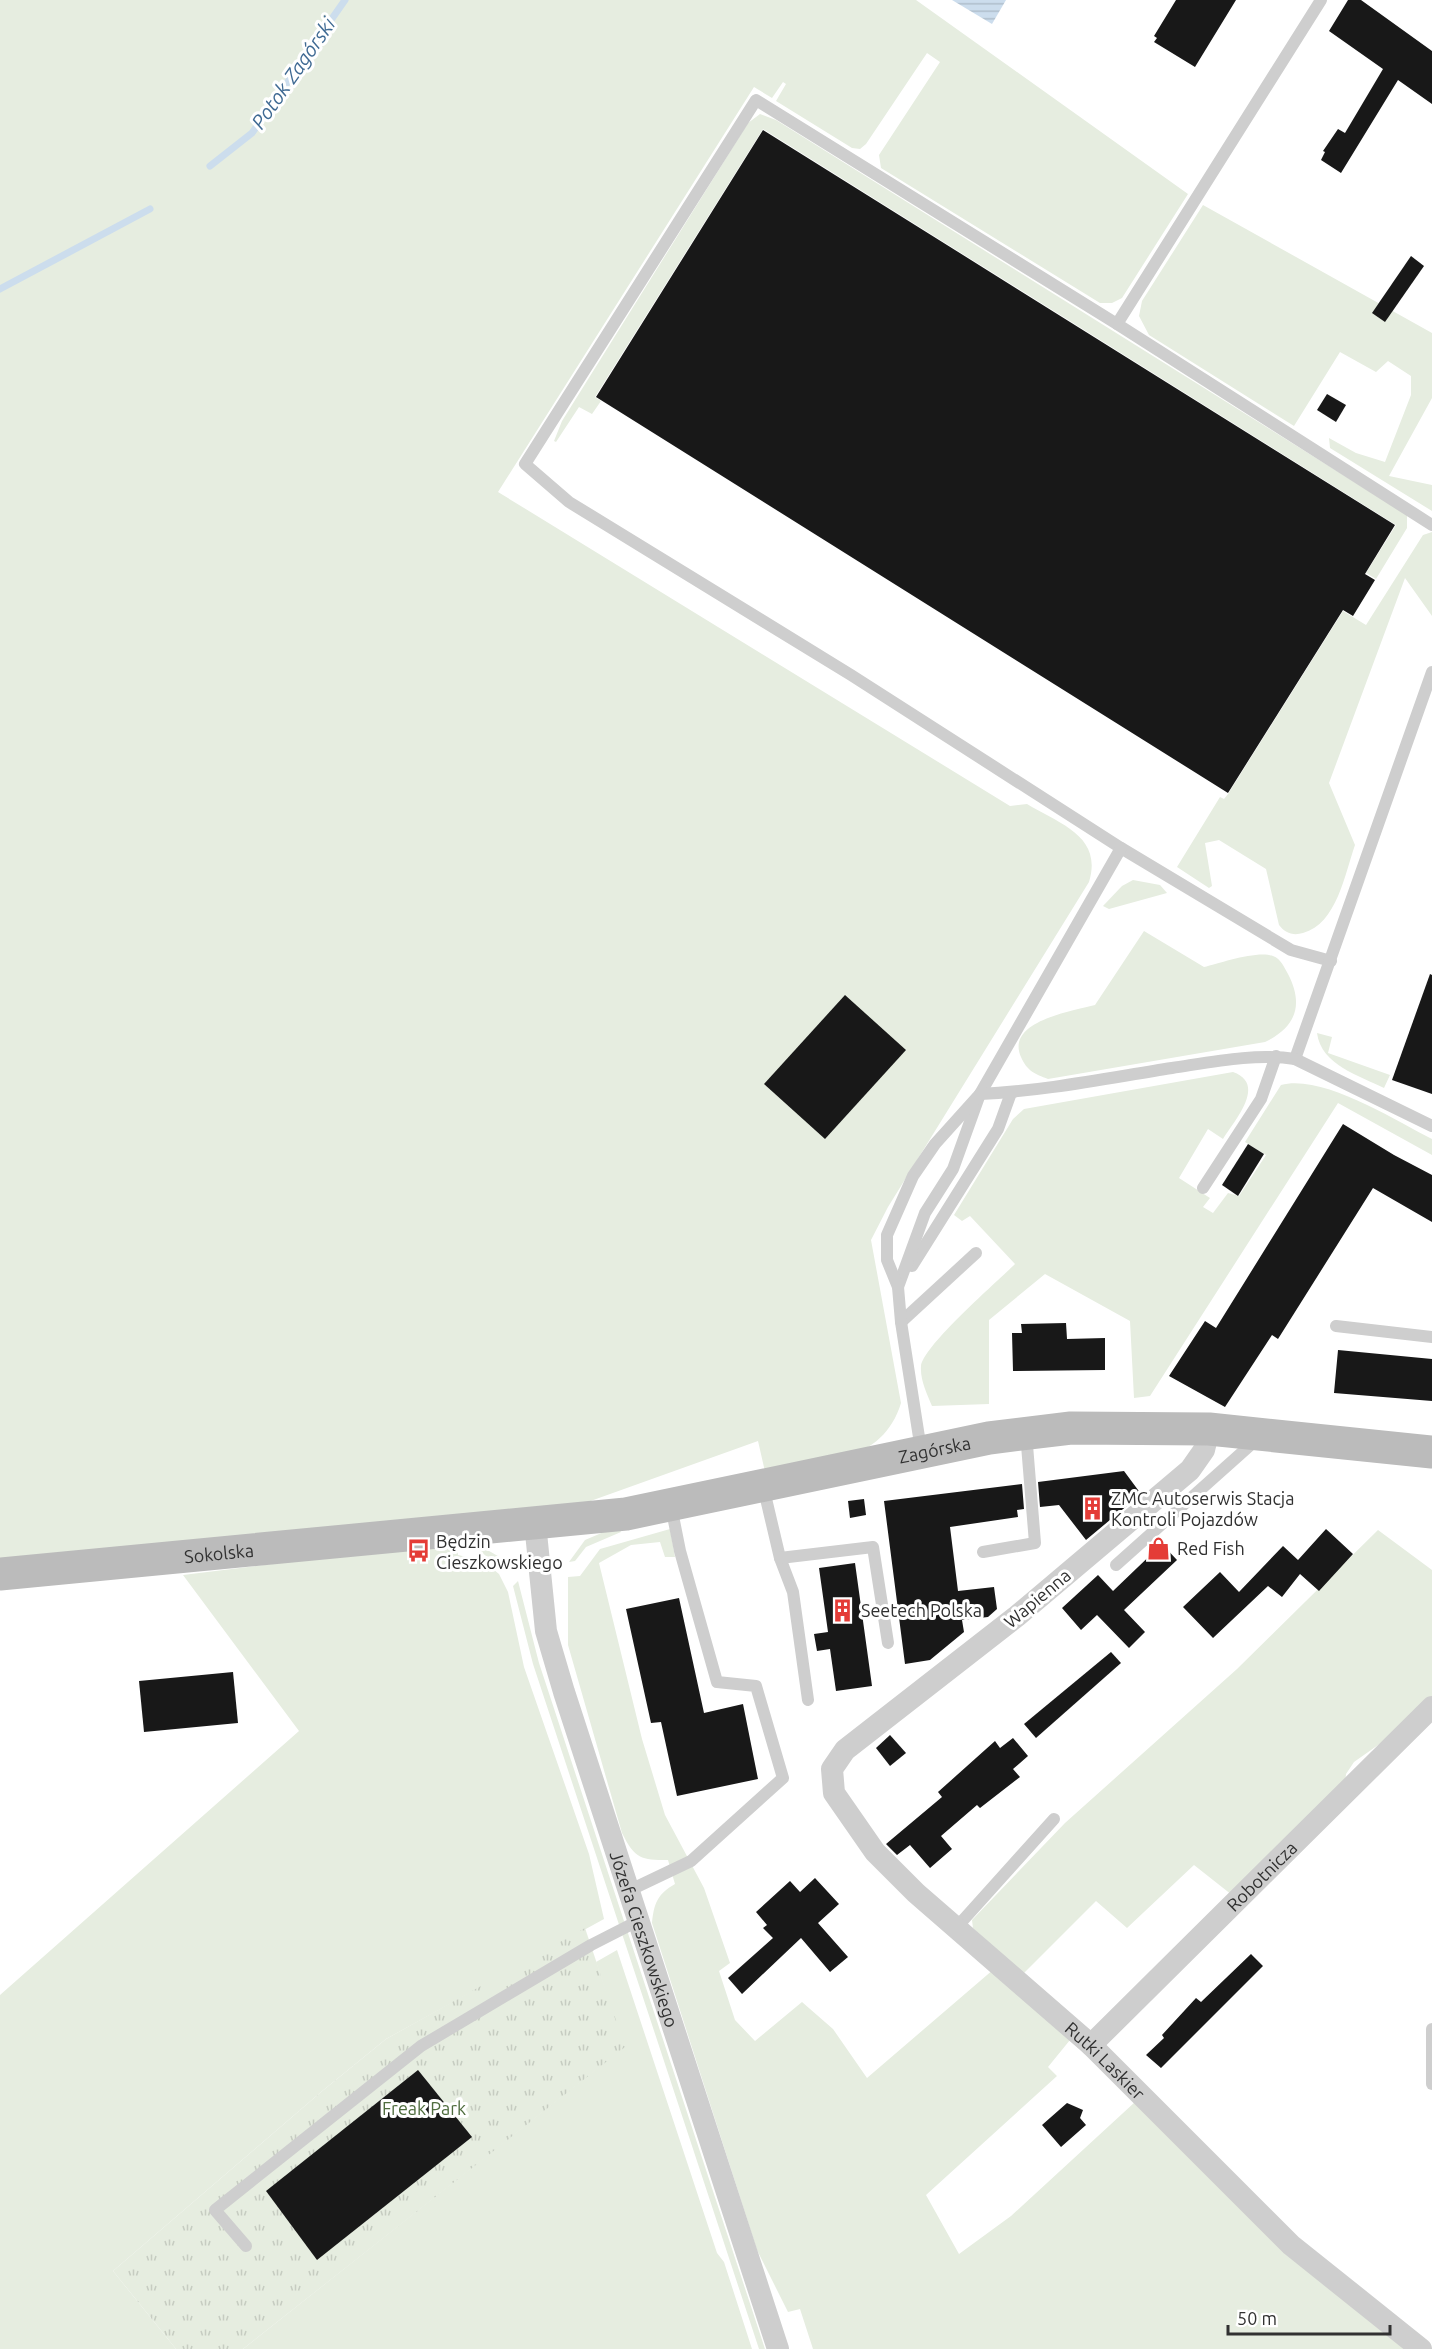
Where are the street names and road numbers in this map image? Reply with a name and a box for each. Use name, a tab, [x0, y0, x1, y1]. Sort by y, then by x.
street label: Zagórska	[896, 1432, 972, 1467]
street label: Sokolska	[183, 1540, 255, 1566]
street label: Wapienna	[1000, 1565, 1074, 1631]
street label: Robotnicza	[1222, 1837, 1301, 1915]
street label: Józefa Cieszkowskiego	[606, 1848, 683, 2030]
street label: Rutki Laskier	[1061, 2017, 1149, 2103]

